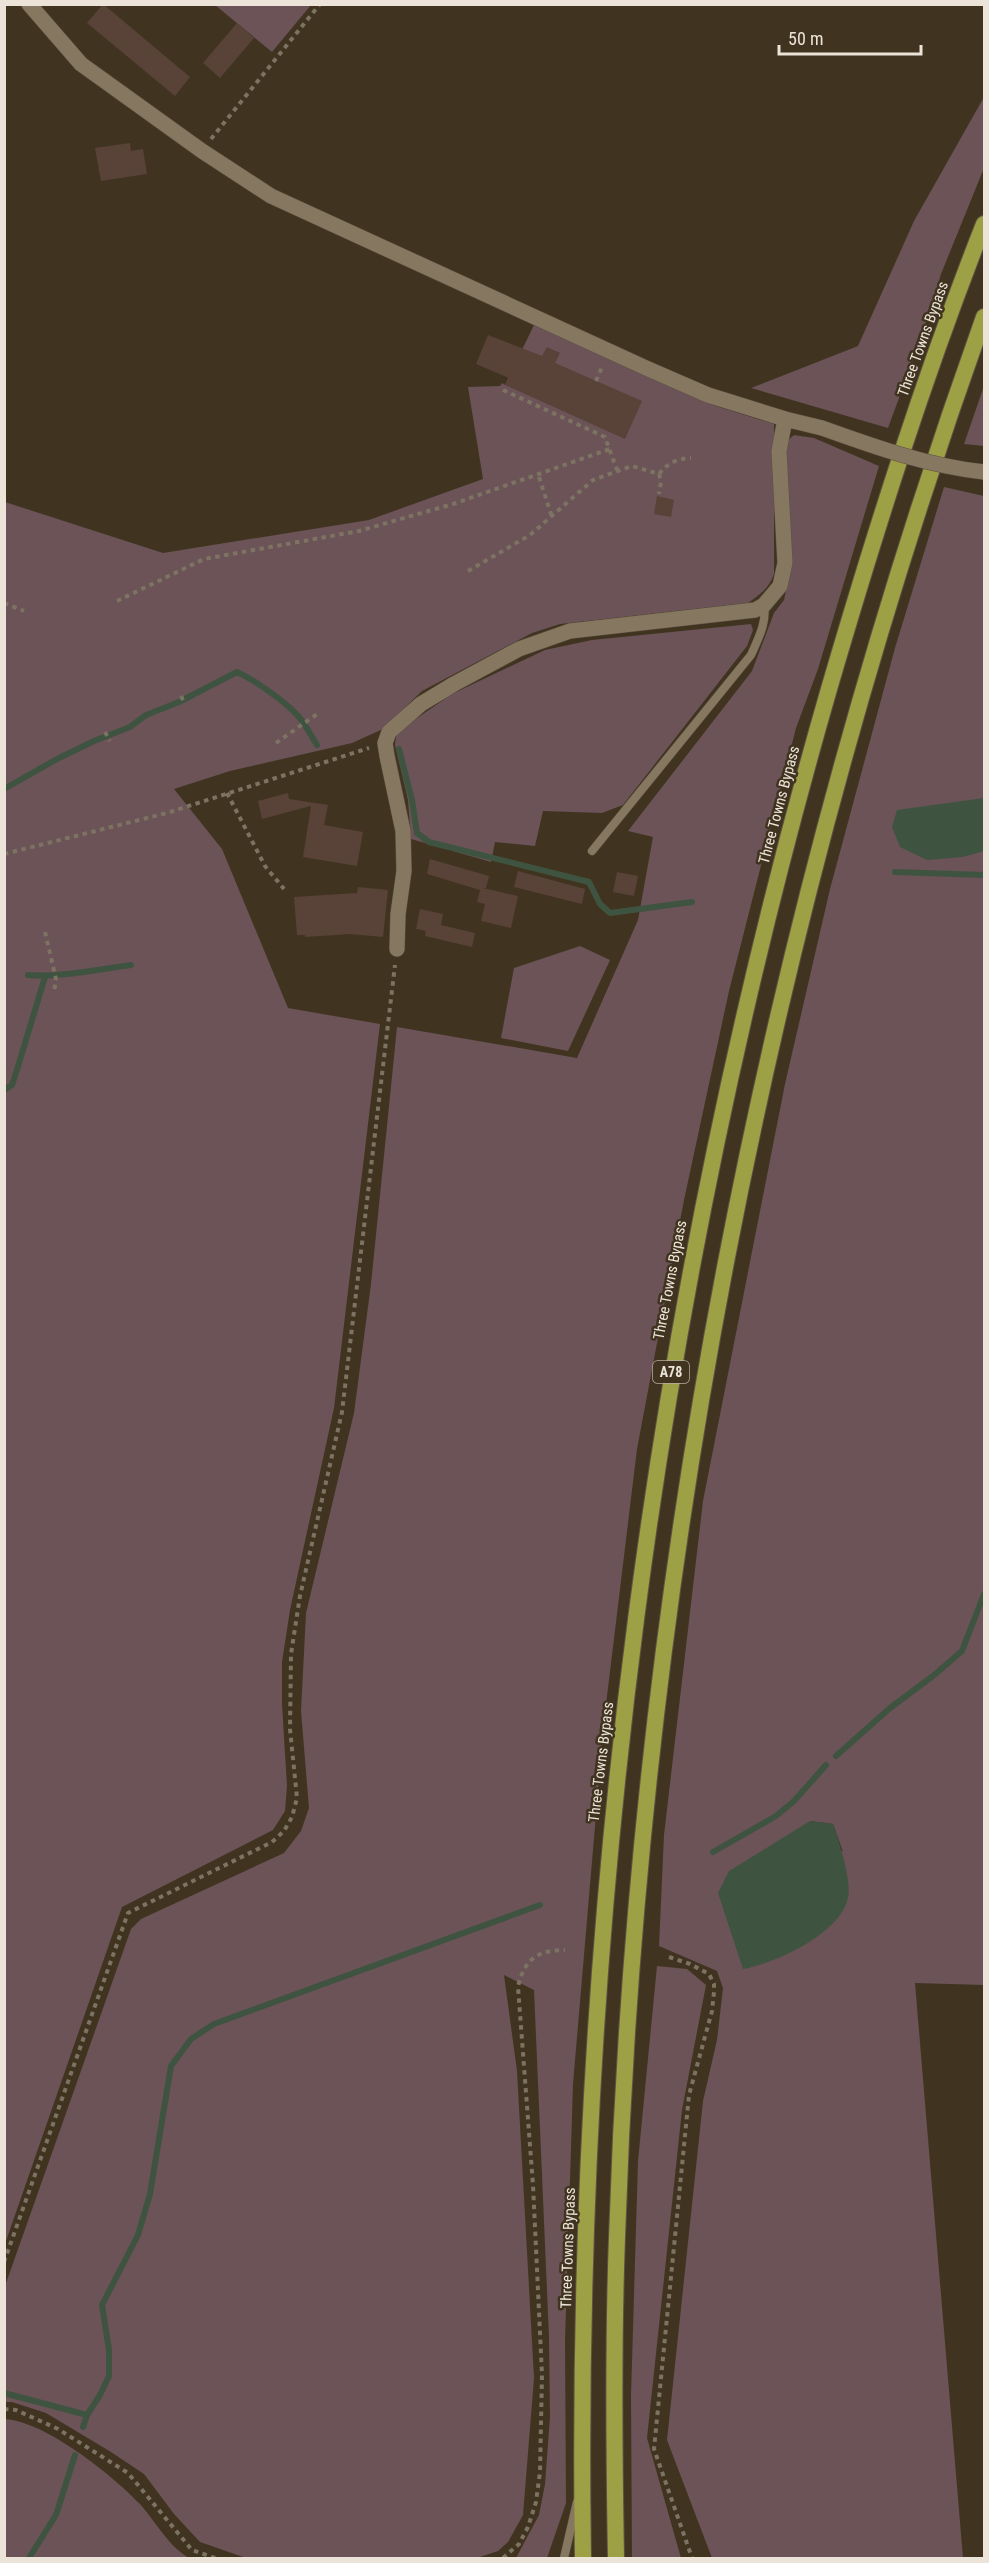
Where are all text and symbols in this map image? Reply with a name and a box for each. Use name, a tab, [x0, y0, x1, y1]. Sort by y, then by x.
scale bar	[779, 18, 922, 56]
text: 50 m	[788, 28, 823, 49]
street label: Three Towns Bypass	[894, 279, 952, 399]
street label: Three Towns Bypass	[755, 744, 803, 866]
street label: Three Towns Bypass	[650, 1219, 690, 1341]
road number: A78	[653, 1361, 689, 1383]
street label: Three Towns Bypass	[585, 1701, 617, 1823]
street label: Three Towns Bypass	[557, 2187, 579, 2309]

